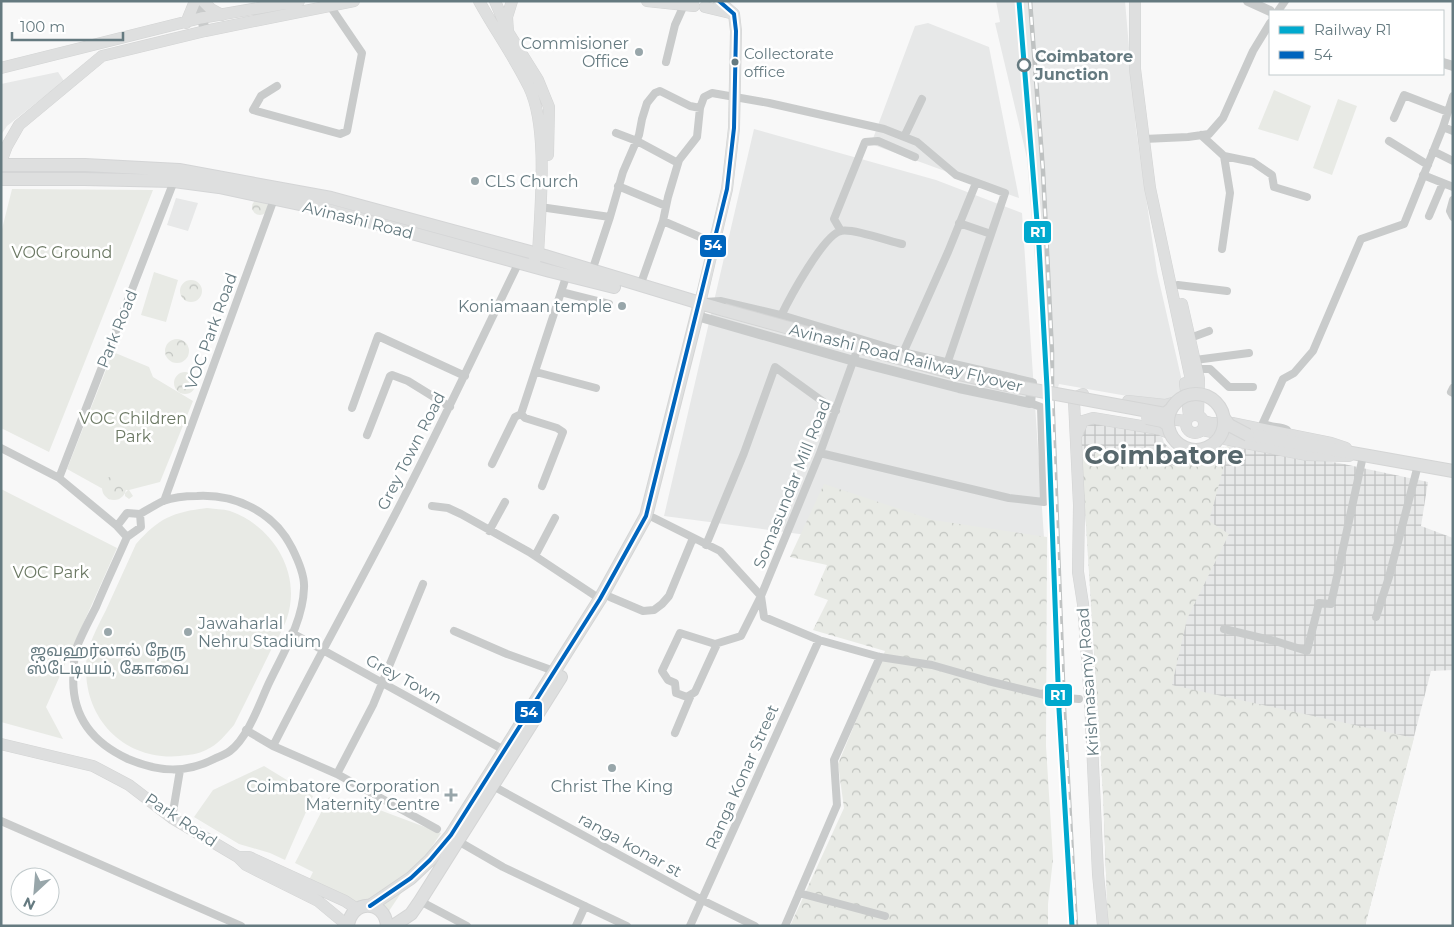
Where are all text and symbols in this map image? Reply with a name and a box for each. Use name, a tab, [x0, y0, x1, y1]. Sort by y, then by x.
scale bar	[12, 10, 124, 42]
legend	[1269, 10, 1444, 75]
text: 100 m	[20, 17, 65, 36]
text: Railway R1	[1314, 20, 1391, 39]
place label: Commisioner Office	[521, 34, 629, 71]
place label: Collectorate office	[744, 44, 834, 81]
text: 54	[1314, 45, 1332, 64]
marker: Commisioner Office	[633, 46, 645, 58]
place label: Coimbatore Junction	[1034, 47, 1133, 84]
marker: Collectorate office	[730, 57, 740, 67]
marker: Coimbatore Junction	[1017, 58, 1031, 72]
place label: CLS Church	[485, 172, 579, 191]
marker: CLS Church	[469, 175, 481, 187]
street label: Avinashi Road	[301, 197, 415, 243]
line badge: R1	[1023, 220, 1052, 244]
text: R1	[1030, 223, 1046, 241]
line badge: 54	[699, 234, 727, 258]
text: 54	[704, 236, 722, 254]
park label: VOC Ground	[12, 243, 112, 262]
street label: VOC Park Road	[181, 270, 241, 392]
street label: Park Road	[93, 287, 141, 371]
place label: Koniamaan temple	[458, 297, 612, 316]
marker: Koniamaan temple	[616, 300, 628, 312]
street label: Avinashi Road Railway Flyover	[787, 320, 1025, 396]
street label: Grey Town Road	[373, 389, 449, 513]
street label: Somasundar Mill Road	[749, 397, 835, 571]
park label: VOC Children Park	[79, 409, 187, 446]
district label: Coimbatore	[1084, 439, 1244, 471]
park label: VOC Park	[13, 563, 90, 582]
street label: Krishnasamy Road	[1073, 607, 1103, 757]
place label: Jawaharlal Nehru Stadium	[197, 614, 321, 651]
marker: ஜவஹர்லால் நேரு ஸ்டேடியம், கோவை	[102, 626, 114, 638]
marker: Jawaharlal Nehru Stadium	[182, 626, 194, 638]
place label: ஜவஹர்லால் நேரு ஸ்டேடியம், கோவை	[27, 641, 189, 679]
street label: Grey Town	[363, 650, 445, 708]
line badge: R1	[1044, 683, 1073, 707]
text: R1	[1050, 686, 1066, 704]
line badge: 54	[514, 700, 543, 724]
street label: Ranga Konar Street	[701, 701, 783, 852]
text: 54	[520, 703, 538, 721]
marker: Christ The King	[606, 762, 618, 774]
place label: Coimbatore Corporation Maternity Centre	[246, 777, 440, 814]
place label: Christ The King	[551, 777, 673, 796]
marker: Coimbatore Corporation Maternity Centre	[444, 788, 458, 802]
street label: Park Road	[141, 789, 221, 851]
street label: ranga konar st	[575, 809, 685, 881]
north arrow	[10, 867, 60, 917]
text: N	[20, 893, 38, 914]

